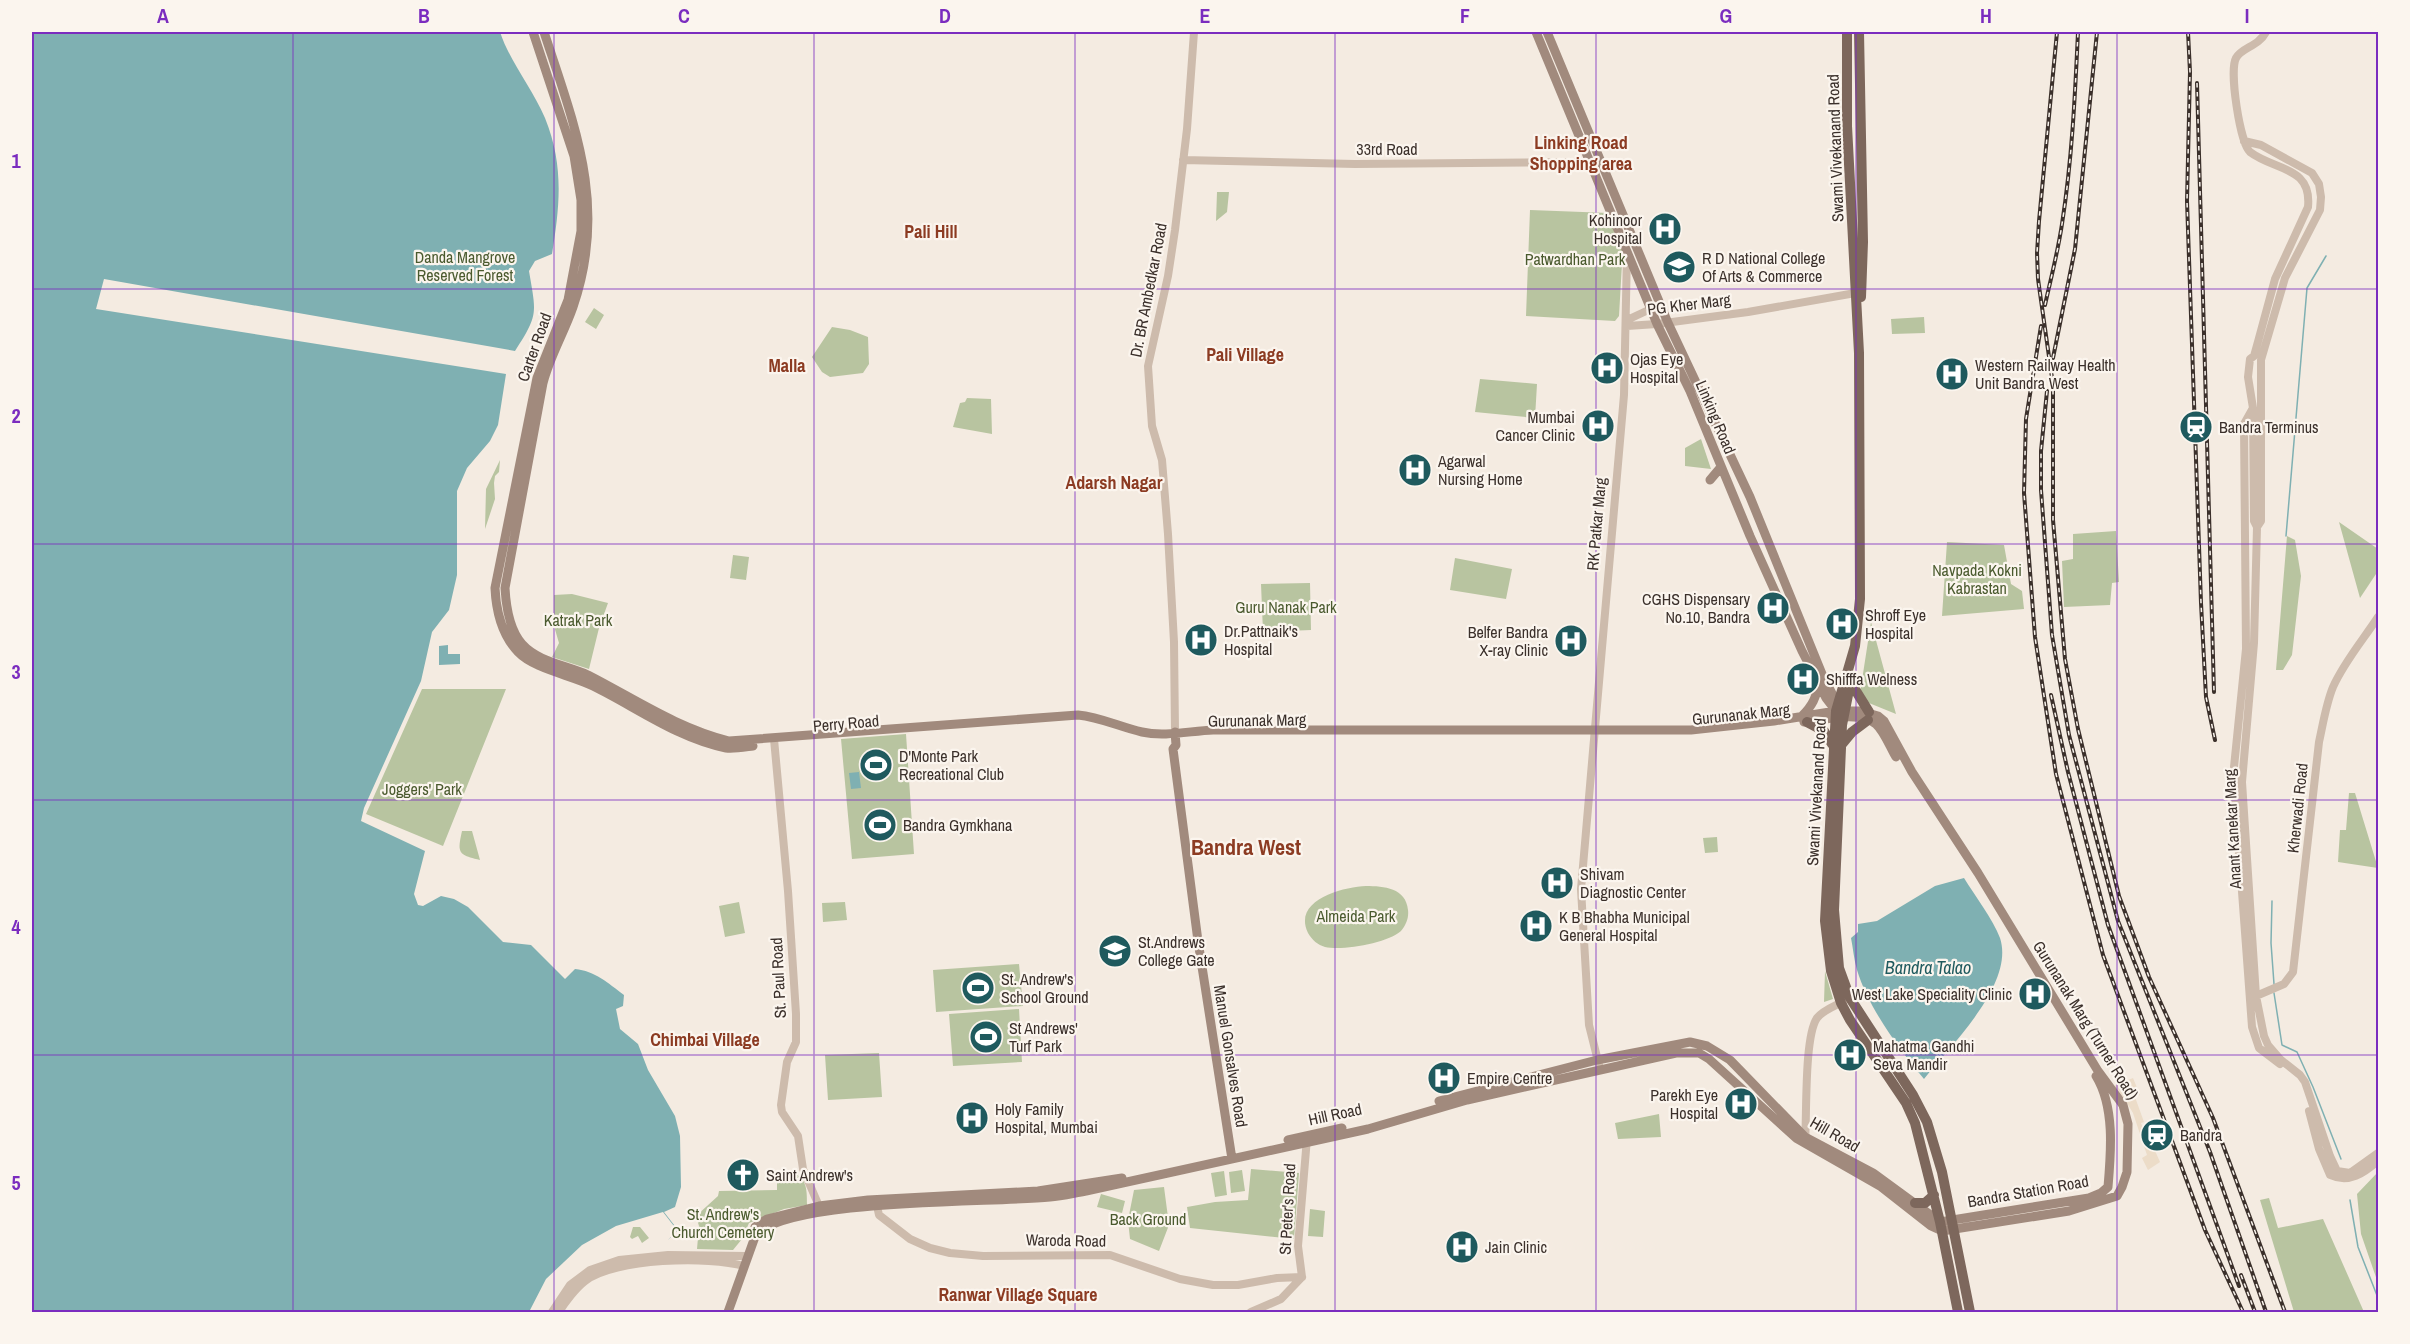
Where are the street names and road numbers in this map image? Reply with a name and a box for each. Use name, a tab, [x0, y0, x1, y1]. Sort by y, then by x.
street label: Swami Vivekanand Road	[1821, 74, 1849, 222]
street label: 33rd Road	[1356, 138, 1418, 160]
street label: Dr. BR Ambedkar Road	[1124, 221, 1172, 359]
street label: PG Kher Marg	[1646, 288, 1733, 320]
street label: Carter Road	[511, 310, 557, 384]
street label: Linking Road	[1691, 377, 1741, 457]
street label: RK Patkar Marg	[1581, 476, 1611, 571]
street label: Gurunanak Marg	[1691, 698, 1792, 730]
street label: Gurunanak Marg	[1208, 708, 1307, 732]
street label: Perry Road	[812, 709, 880, 737]
street label: Swami Vivekanand Road	[1801, 718, 1831, 866]
street label: Kherwadi Road	[2281, 762, 2313, 854]
street label: Anant Kanekar Marg	[2218, 768, 2246, 891]
street label: Gurunanak Marg (Turner Road)	[2028, 936, 2144, 1104]
street label: St. Paul Road	[765, 937, 791, 1019]
street label: Manuel Gonsalves Road	[1209, 983, 1253, 1129]
street label: Hill Road	[1306, 1098, 1364, 1130]
street label: Hill Road	[1806, 1111, 1864, 1157]
street label: St Peter's Road	[1274, 1163, 1300, 1255]
street label: Bandra Station Road	[1966, 1170, 2090, 1212]
street label: Waroda Road	[1026, 1228, 1106, 1252]

